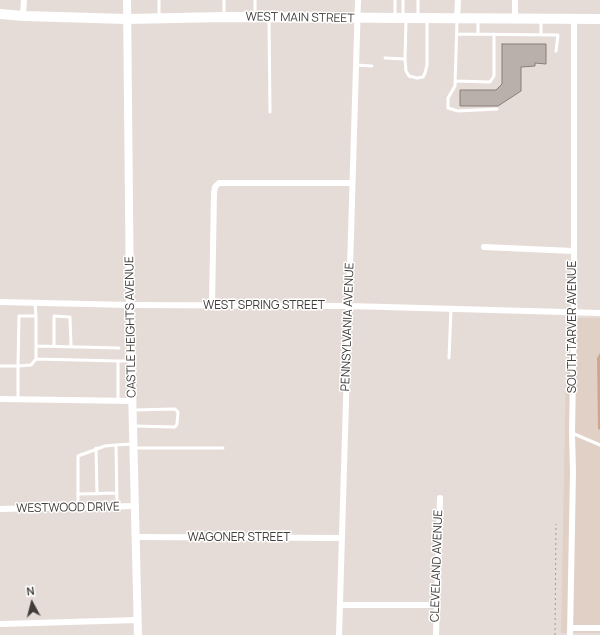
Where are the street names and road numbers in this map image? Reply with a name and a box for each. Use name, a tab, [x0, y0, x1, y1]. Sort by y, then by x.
street label: WEST MAIN STREET	[245, 10, 355, 26]
street label: CASTLE HEIGHTS AVENUE	[123, 256, 139, 398]
street label: SOUTH TARVER AVENUE	[566, 261, 580, 393]
street label: PENNSYLVANIA AVENUE	[339, 262, 357, 392]
street label: WEST SPRING STREET	[203, 299, 325, 313]
street label: WESTWOOD DRIVE	[16, 500, 120, 516]
street label: CLEVELAND AVENUE	[428, 510, 446, 622]
street label: WAGONER STREET	[188, 531, 290, 545]

